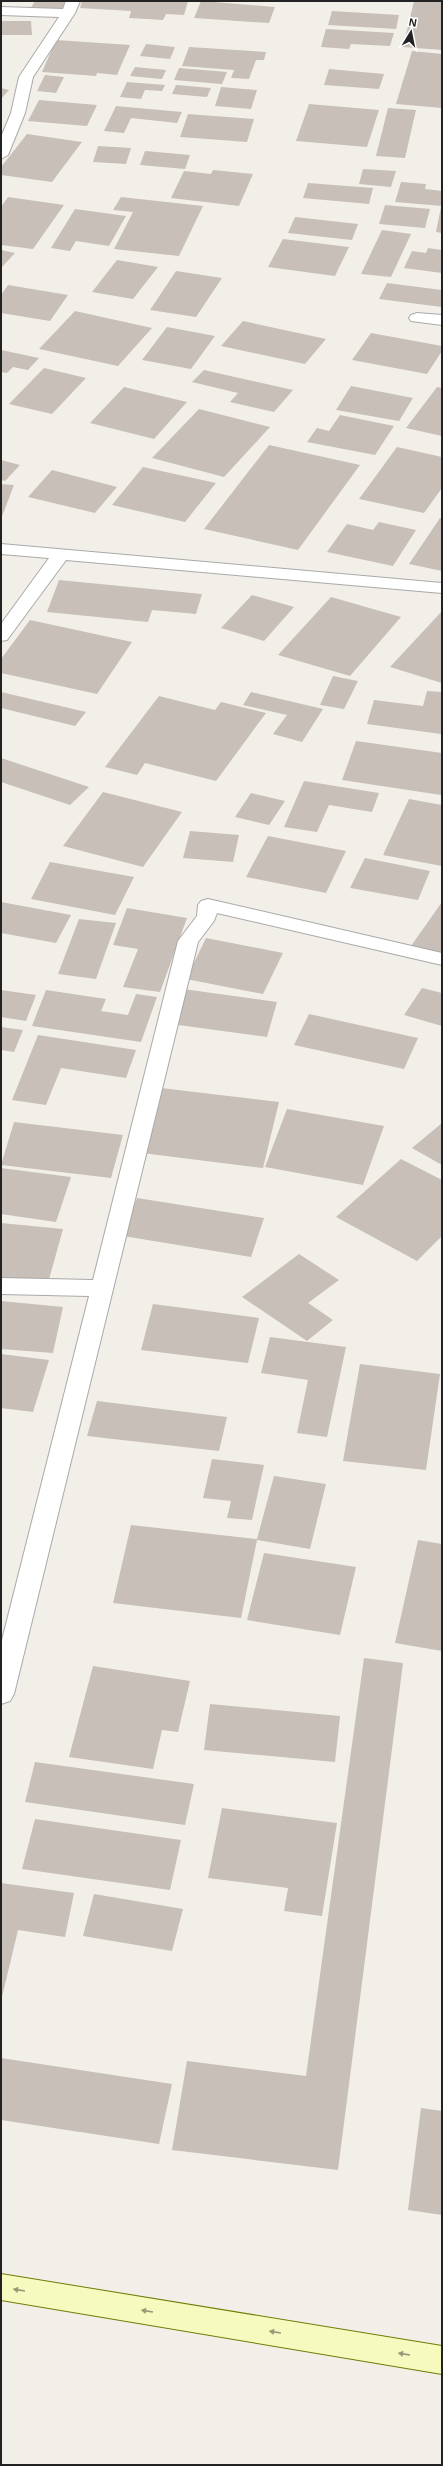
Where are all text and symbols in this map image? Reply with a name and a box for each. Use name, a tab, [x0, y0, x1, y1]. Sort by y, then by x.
north arrow	[391, 12, 431, 52]
text: N	[408, 16, 418, 29]
one-way arrow	[13, 2287, 25, 2293]
one-way arrow	[141, 2308, 153, 2314]
one-way arrow	[269, 2329, 281, 2335]
one-way arrow	[397, 2351, 410, 2357]

